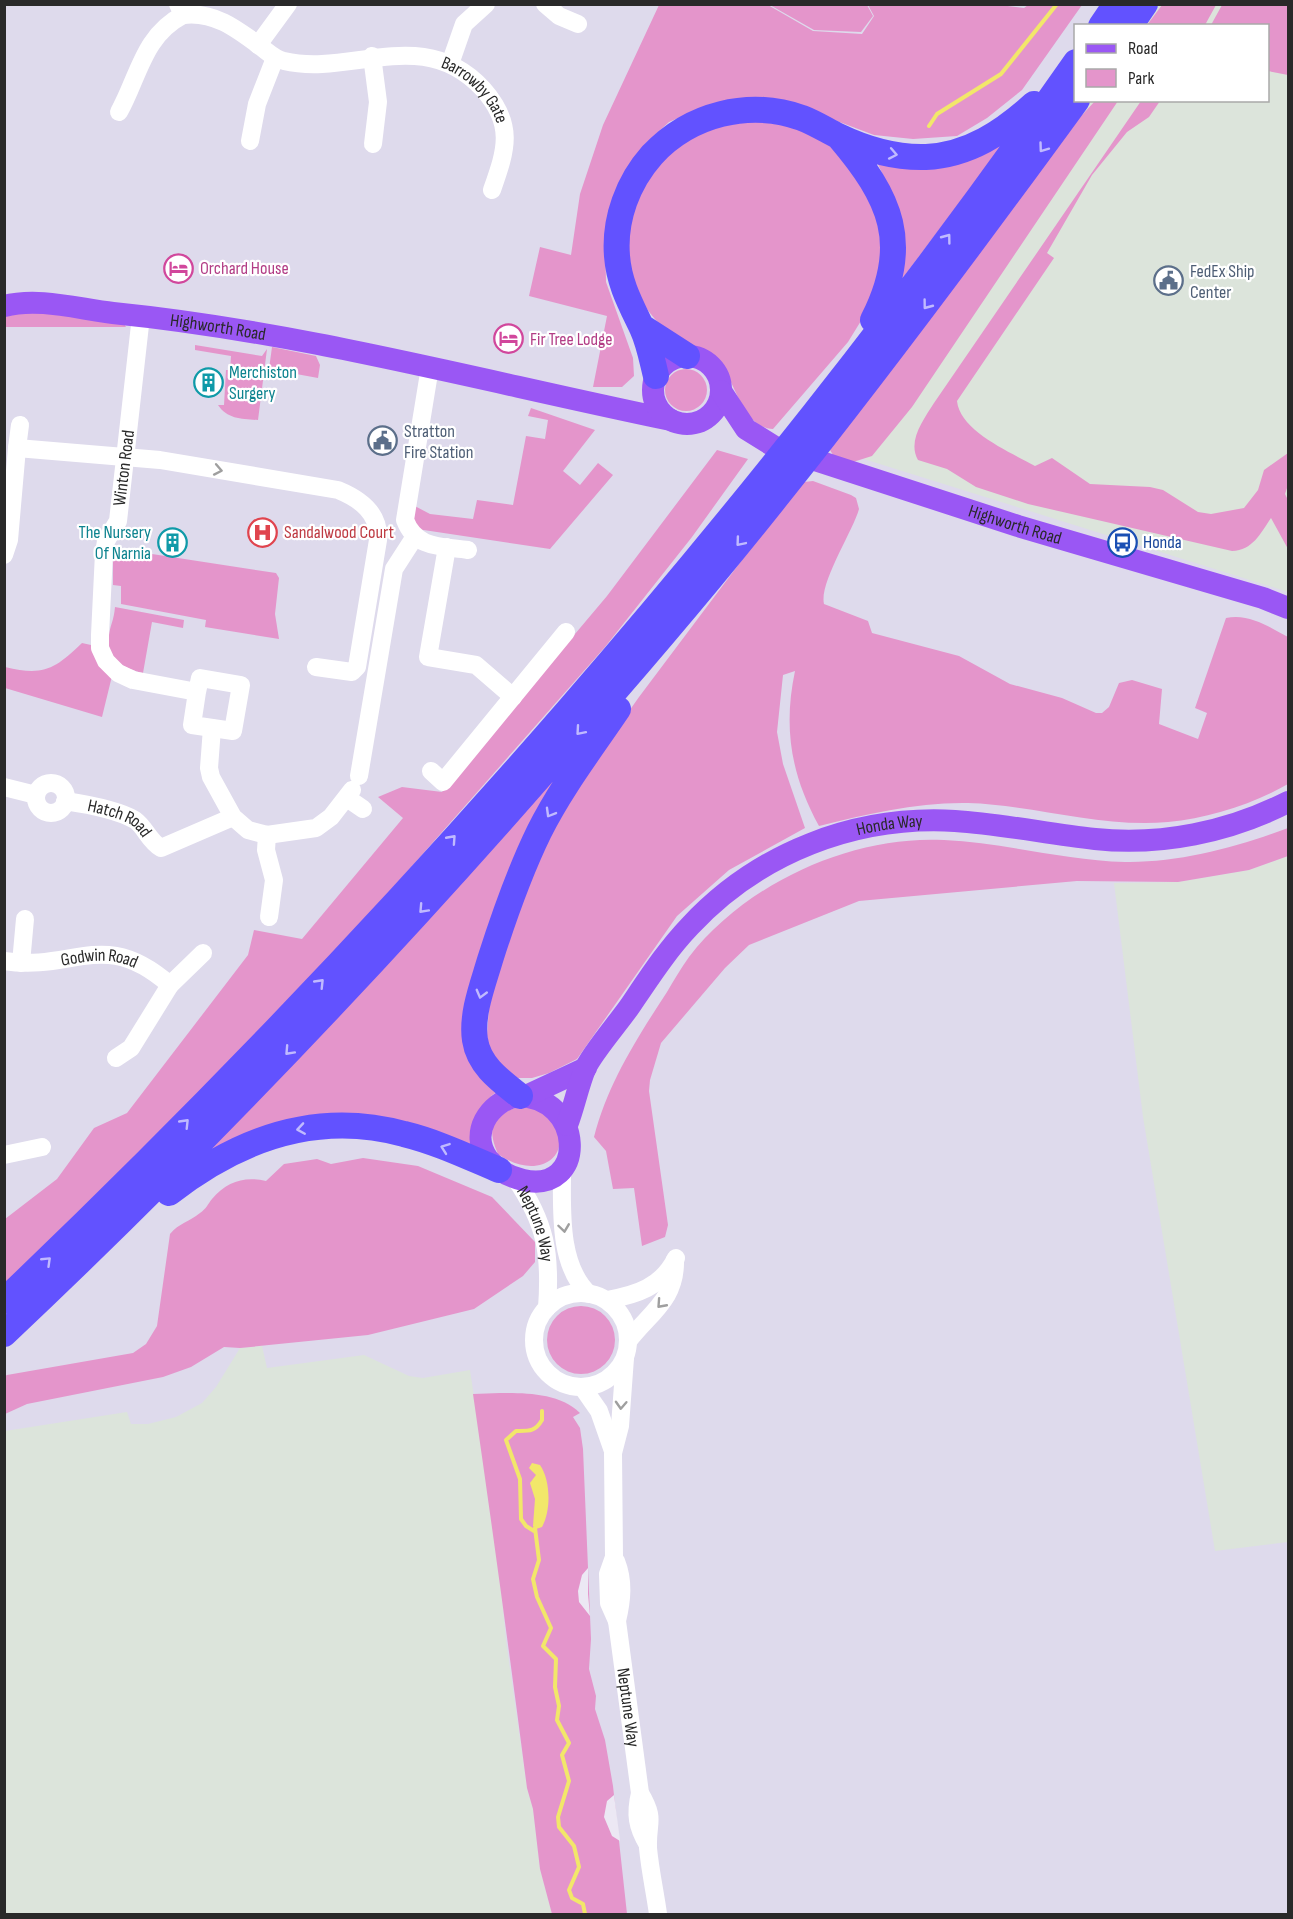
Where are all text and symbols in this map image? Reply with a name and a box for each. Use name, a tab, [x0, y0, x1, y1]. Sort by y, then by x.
legend	[1074, 24, 1269, 102]
text: Road	[1128, 38, 1158, 59]
street label: Barrowby Gate	[439, 52, 513, 126]
text: Park	[1128, 68, 1154, 89]
one-way arrow	[1039, 141, 1050, 152]
one-way arrow	[888, 147, 898, 160]
one-way arrow	[940, 234, 951, 245]
hotel icon: Orchard House	[163, 252, 195, 284]
place label: Orchard House	[200, 258, 289, 279]
place label: FedEx Ship Center	[1190, 261, 1255, 303]
public building icon: FedEx Ship Center	[1153, 265, 1185, 297]
one-way arrow	[923, 298, 934, 309]
street label: Highworth Road	[169, 309, 268, 345]
hotel icon: Fir Tree Lodge	[493, 323, 525, 355]
place label: Fir Tree Lodge	[530, 329, 612, 350]
place label: Merchiston Surgery	[229, 362, 297, 404]
building icon: Merchiston Surgery	[192, 366, 224, 398]
place label: Stratton Fire Station	[404, 421, 473, 463]
public building icon: Stratton Fire Station	[367, 425, 399, 457]
street label: Winton Road	[109, 429, 139, 507]
one-way arrow	[213, 463, 223, 476]
street label: Highworth Road	[966, 500, 1064, 549]
hospital icon: Sandalwood Court	[247, 516, 279, 548]
place label: The Nursery Of Narnia	[78, 522, 151, 564]
place label: Sandalwood Court	[284, 522, 394, 543]
building icon: The Nursery Of Narnia	[156, 526, 188, 558]
bus stop icon: Honda	[1106, 526, 1138, 558]
place label: Honda	[1143, 532, 1182, 553]
one-way arrow	[736, 535, 747, 546]
one-way arrow	[576, 724, 587, 735]
street label: Hatch Road	[86, 795, 156, 841]
one-way arrow	[546, 807, 558, 817]
street label: Honda Way	[854, 810, 923, 840]
one-way arrow	[445, 835, 456, 846]
one-way arrow	[419, 902, 430, 913]
street label: Godwin Road	[59, 944, 141, 972]
one-way arrow	[313, 979, 324, 990]
one-way arrow	[475, 989, 488, 999]
one-way arrow	[285, 1044, 296, 1054]
one-way arrow	[178, 1120, 189, 1130]
one-way arrow	[296, 1122, 305, 1134]
one-way arrow	[440, 1143, 451, 1156]
street label: Neptune Way	[512, 1182, 558, 1263]
one-way arrow	[558, 1224, 570, 1233]
one-way arrow	[39, 1257, 50, 1268]
one-way arrow	[657, 1297, 668, 1308]
one-way arrow	[614, 1401, 627, 1410]
street label: Neptune Way	[613, 1666, 644, 1748]

